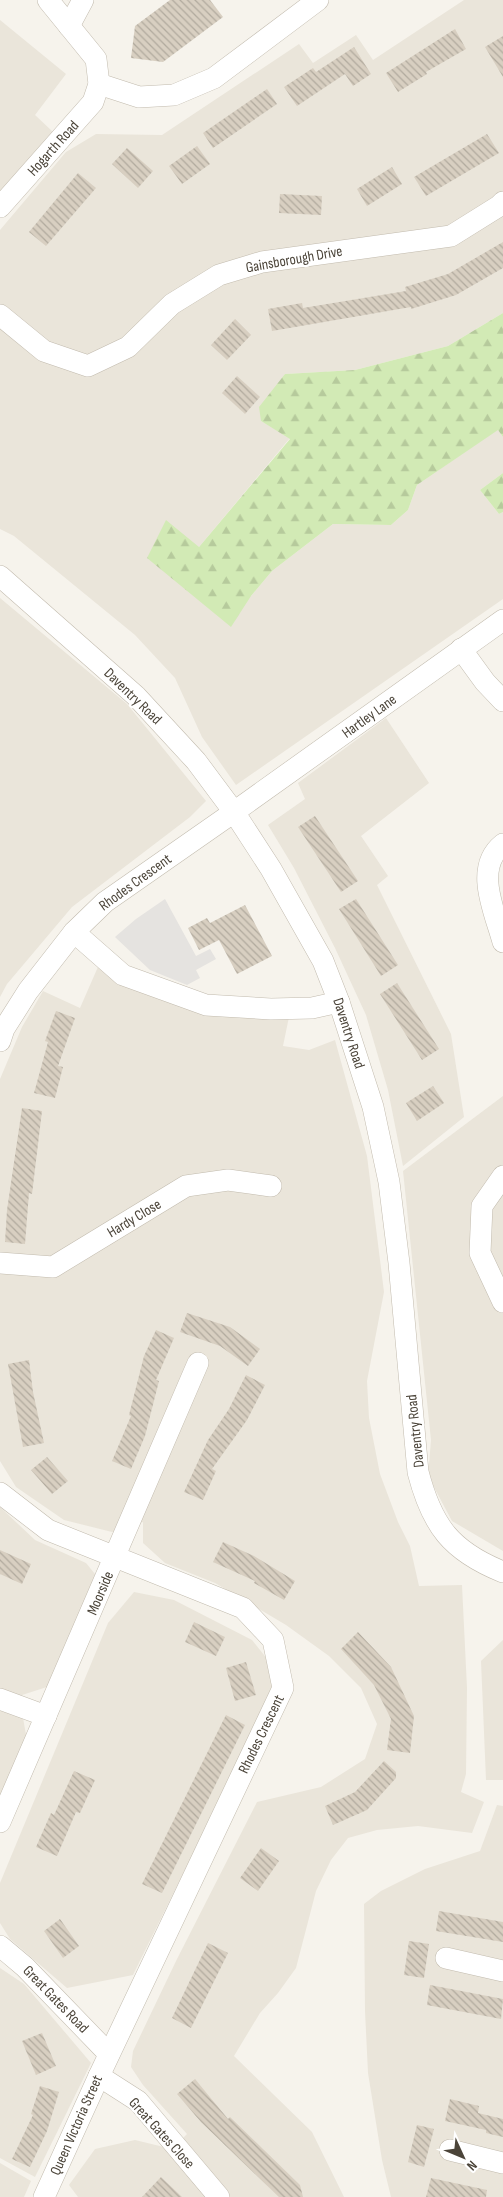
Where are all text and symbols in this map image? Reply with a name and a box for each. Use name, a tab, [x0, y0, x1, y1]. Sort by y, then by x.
street label: Hogarth Road	[23, 117, 83, 180]
street label: Gainsborough Drive	[244, 242, 344, 277]
street label: Daventry Road	[100, 664, 166, 729]
street label: Hartley Lane	[338, 690, 400, 743]
street label: Rhodes Crescent	[95, 849, 176, 915]
street label: Daventry Road	[328, 995, 369, 1071]
street label: Hardy Close	[104, 1195, 165, 1242]
street label: Daventry Road	[402, 1393, 429, 1468]
street label: Moorside	[83, 1568, 118, 1618]
street label: Rhodes Crescent	[234, 1691, 289, 1777]
street label: Great Gates Road	[19, 1962, 93, 2037]
street label: Queen Victoria Street	[46, 2072, 107, 2178]
street label: Great Gates Close	[125, 2094, 199, 2173]
north arrow	[438, 2132, 488, 2182]
text: N	[463, 2157, 481, 2174]

